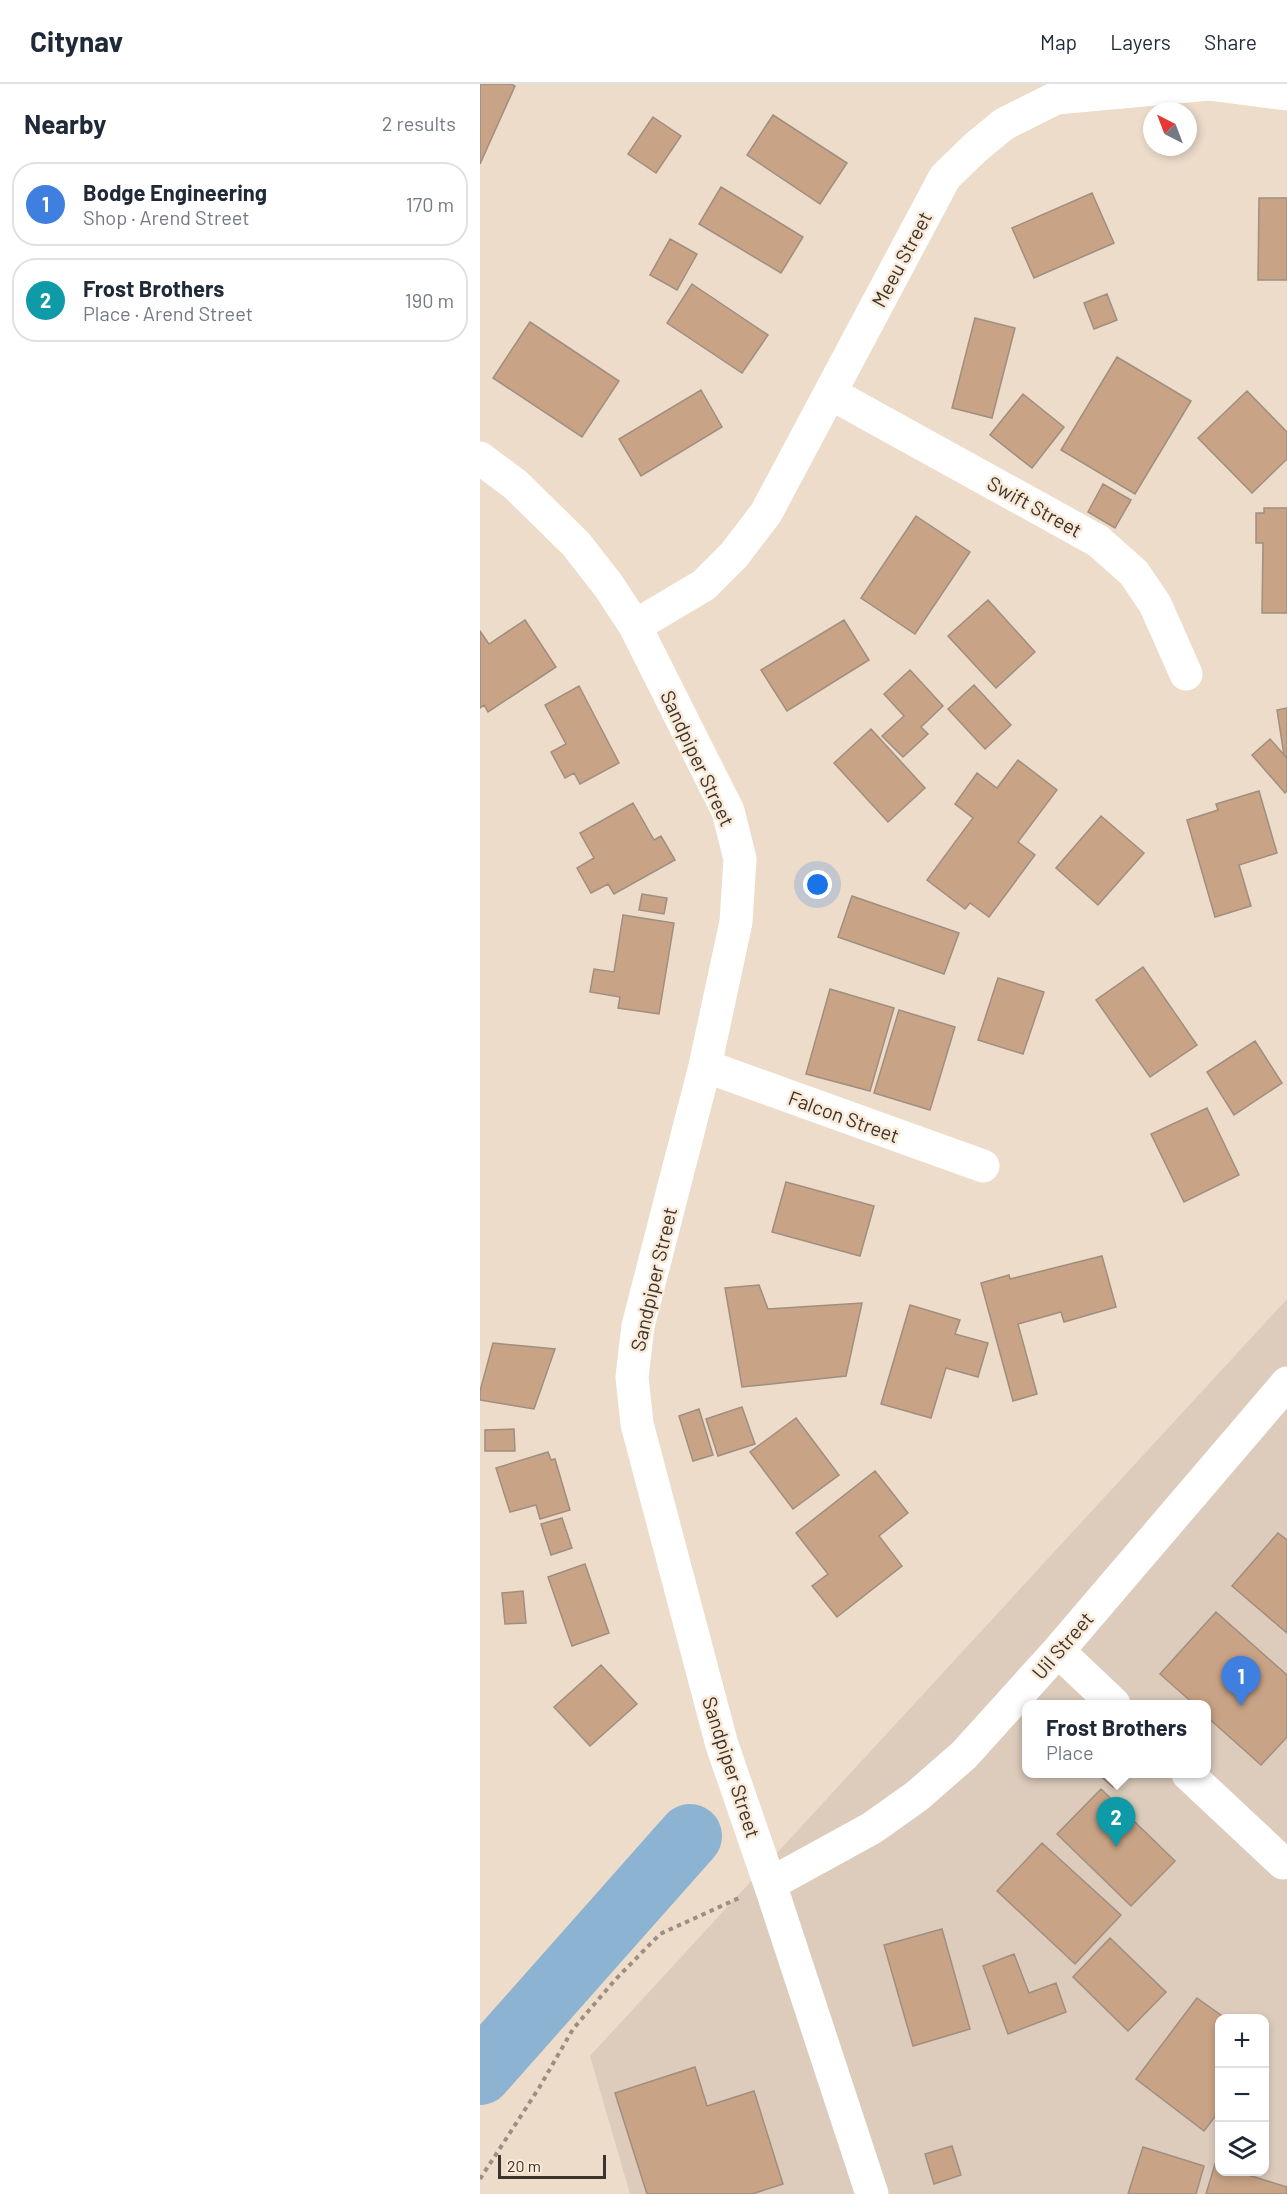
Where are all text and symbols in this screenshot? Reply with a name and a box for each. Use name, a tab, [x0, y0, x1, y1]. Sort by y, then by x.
text: Citynav	[30, 24, 123, 58]
text: Map	[1040, 29, 1077, 54]
text: Layers	[1110, 29, 1171, 54]
text: Share	[1204, 29, 1257, 54]
north arrow	[1143, 102, 1197, 156]
text: Nearby	[24, 108, 106, 139]
text: 2 results	[382, 111, 456, 135]
text: Bodge Engineering	[83, 179, 267, 205]
text: 1	[42, 192, 49, 216]
text: 170 m	[406, 192, 454, 216]
text: Shop · Arend Street	[83, 205, 250, 229]
street label: Meeu Street	[866, 207, 936, 311]
text: Frost Brothers	[83, 275, 224, 301]
text: 2	[40, 288, 51, 312]
text: 190 m	[405, 288, 454, 312]
text: Place · Arend Street	[83, 301, 253, 325]
street label: Swift Street	[984, 470, 1086, 542]
street label: Sandpiper Street	[656, 686, 740, 830]
your location	[803, 870, 832, 899]
street label: Falcon Street	[785, 1085, 903, 1147]
street label: Sandpiper Street	[625, 1205, 681, 1353]
street label: Uil Street	[1026, 1606, 1098, 1684]
pin: 1	[1222, 1656, 1260, 1706]
street label: Sandpiper Street	[698, 1693, 766, 1841]
popup	[1022, 1700, 1211, 1778]
text: Frost Brothers	[1046, 1714, 1187, 1740]
text: Place	[1046, 1740, 1094, 1764]
pin: 2	[1096, 1798, 1136, 1847]
map controls	[1215, 2014, 1269, 2176]
button: +	[1215, 2014, 1269, 2068]
button: −	[1215, 2068, 1269, 2122]
button: layers	[1215, 2122, 1269, 2176]
scale bar	[498, 2152, 606, 2180]
text: 20 m	[507, 2156, 541, 2175]

